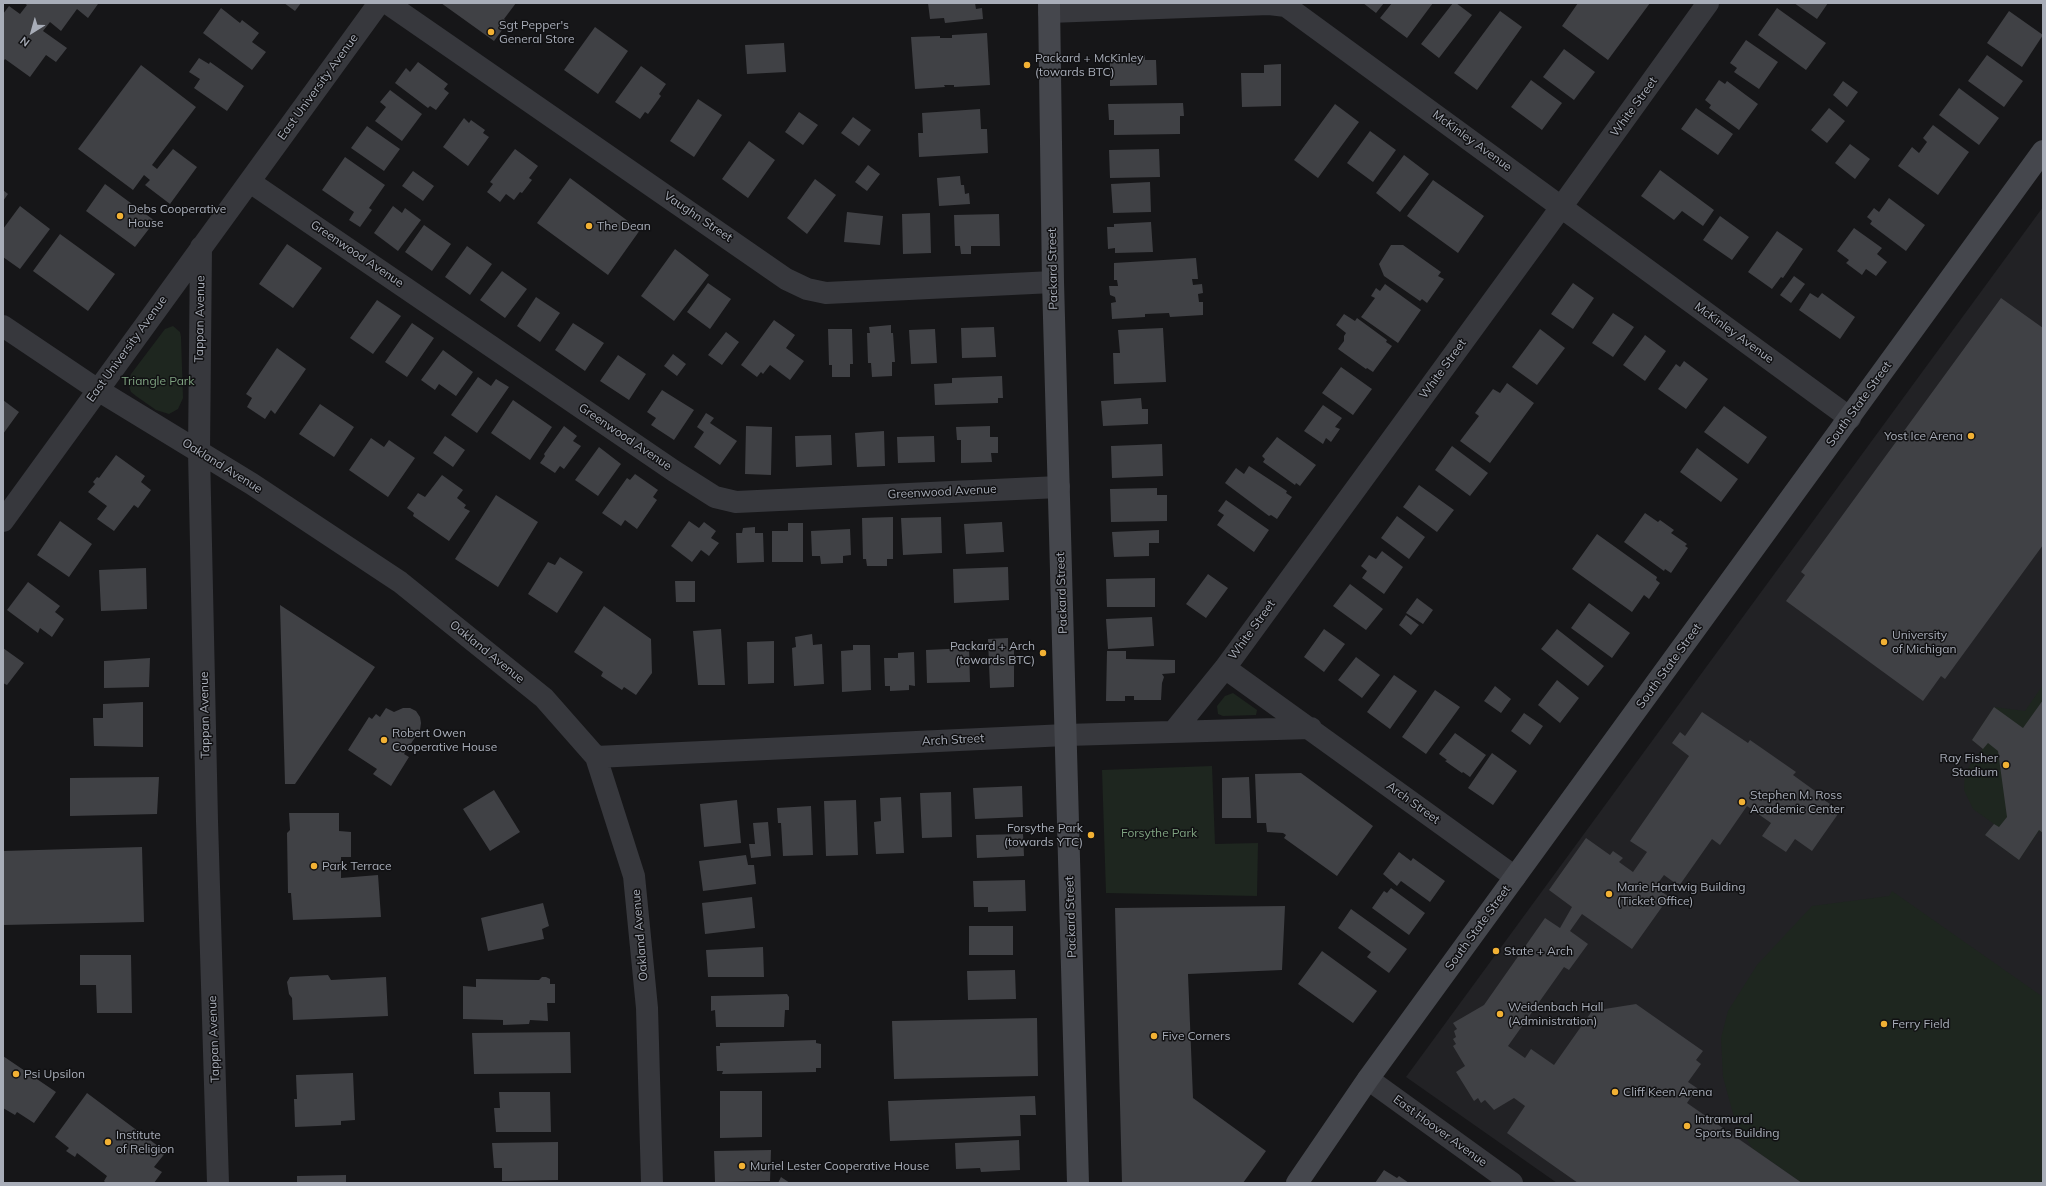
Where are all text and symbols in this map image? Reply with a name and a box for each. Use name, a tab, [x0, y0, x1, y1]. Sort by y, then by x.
north arrow	[12, 12, 52, 52]
place label: Sgt Pepper's General Store	[499, 18, 575, 46]
marker: Sgt Pepper's General Store	[486, 27, 496, 37]
street label: East University Avenue	[275, 31, 361, 143]
text: N	[17, 33, 32, 50]
place label: Packard + McKinley (towards BTC)	[1035, 51, 1143, 79]
marker: Packard + McKinley (towards BTC)	[1022, 60, 1032, 70]
street label: White Street	[1608, 74, 1660, 140]
street label: McKinley Avenue	[1430, 107, 1514, 175]
street label: Vaughn Street	[661, 189, 735, 245]
place label: Debs Cooperative House	[128, 202, 226, 230]
marker: Debs Cooperative House	[115, 211, 125, 221]
street label: Greenwood Avenue	[308, 217, 406, 291]
place label: The Dean	[597, 219, 651, 233]
marker: The Dean	[584, 221, 594, 231]
street label: Packard Street	[1045, 228, 1061, 310]
street label: Tappan Avenue	[192, 275, 208, 363]
street label: East University Avenue	[84, 293, 170, 405]
street label: McKinley Avenue	[1692, 299, 1776, 367]
street label: White Street	[1417, 336, 1469, 402]
street label: South State Street	[1823, 359, 1895, 449]
park label: Triangle Park	[122, 374, 194, 388]
street label: Greenwood Avenue	[576, 400, 674, 474]
place label: Yost Ice Arena	[1884, 429, 1963, 443]
marker: Yost Ice Arena	[1966, 431, 1976, 441]
street label: Oakland Avenue	[179, 436, 265, 496]
street label: Greenwood Avenue	[887, 482, 997, 502]
street label: Packard Street	[1053, 552, 1071, 634]
street label: White Street	[1226, 597, 1278, 663]
street label: Oakland Avenue	[447, 617, 527, 687]
street label: South State Street	[1633, 621, 1705, 711]
place label: University of Michigan	[1892, 628, 1956, 656]
marker: University of Michigan	[1879, 637, 1889, 647]
place label: Packard + Arch (towards BTC)	[950, 639, 1035, 667]
marker: Packard + Arch (towards BTC)	[1038, 648, 1048, 658]
street label: Tappan Avenue	[197, 671, 213, 759]
place label: Robert Owen Cooperative House	[392, 726, 497, 754]
street label: Arch Street	[921, 731, 985, 749]
marker: Robert Owen Cooperative House	[379, 735, 389, 745]
place label: Ray Fisher Stadium	[1940, 751, 1998, 779]
marker: Ray Fisher Stadium	[2001, 760, 2011, 770]
street label: Arch Street	[1384, 779, 1442, 827]
place label: Stephen M. Ross Academic Center	[1750, 788, 1844, 816]
marker: Stephen M. Ross Academic Center	[1737, 797, 1747, 807]
place label: Forsythe Park (towards YTC)	[1004, 821, 1083, 849]
park label: Forsythe Park	[1121, 826, 1197, 840]
marker: Forsythe Park (towards YTC)	[1086, 830, 1096, 840]
place label: Park Terrace	[322, 859, 391, 873]
marker: Park Terrace	[309, 861, 319, 871]
street label: Packard Street	[1062, 876, 1080, 958]
place label: Marie Hartwig Building (Ticket Office)	[1617, 880, 1745, 908]
street label: South State Street	[1442, 883, 1514, 973]
street label: Oakland Avenue	[629, 889, 651, 981]
marker: Marie Hartwig Building (Ticket Office)	[1604, 889, 1614, 899]
place label: State + Arch	[1504, 944, 1573, 958]
marker: State + Arch	[1491, 946, 1501, 956]
street label: Tappan Avenue	[205, 995, 223, 1083]
place label: Weidenbach Hall (Administration)	[1508, 1000, 1603, 1028]
marker: Weidenbach Hall (Administration)	[1495, 1009, 1505, 1019]
place label: Ferry Field	[1892, 1017, 1950, 1031]
marker: Ferry Field	[1879, 1019, 1889, 1029]
place label: Five Corners	[1162, 1029, 1230, 1043]
marker: Five Corners	[1149, 1031, 1159, 1041]
place label: Psi Upsilon	[24, 1067, 85, 1081]
marker: Psi Upsilon	[11, 1069, 21, 1079]
place label: Cliff Keen Arena	[1623, 1085, 1713, 1099]
marker: Cliff Keen Arena	[1610, 1087, 1620, 1097]
street label: East Hoover Avenue	[1390, 1092, 1490, 1170]
place label: Intramural Sports Building	[1695, 1112, 1780, 1140]
marker: Intramural Sports Building	[1682, 1121, 1692, 1131]
place label: Institute of Religion	[116, 1128, 174, 1156]
marker: Institute of Religion	[103, 1137, 113, 1147]
place label: Muriel Lester Cooperative House	[750, 1159, 929, 1173]
marker: Muriel Lester Cooperative House	[737, 1161, 747, 1171]

